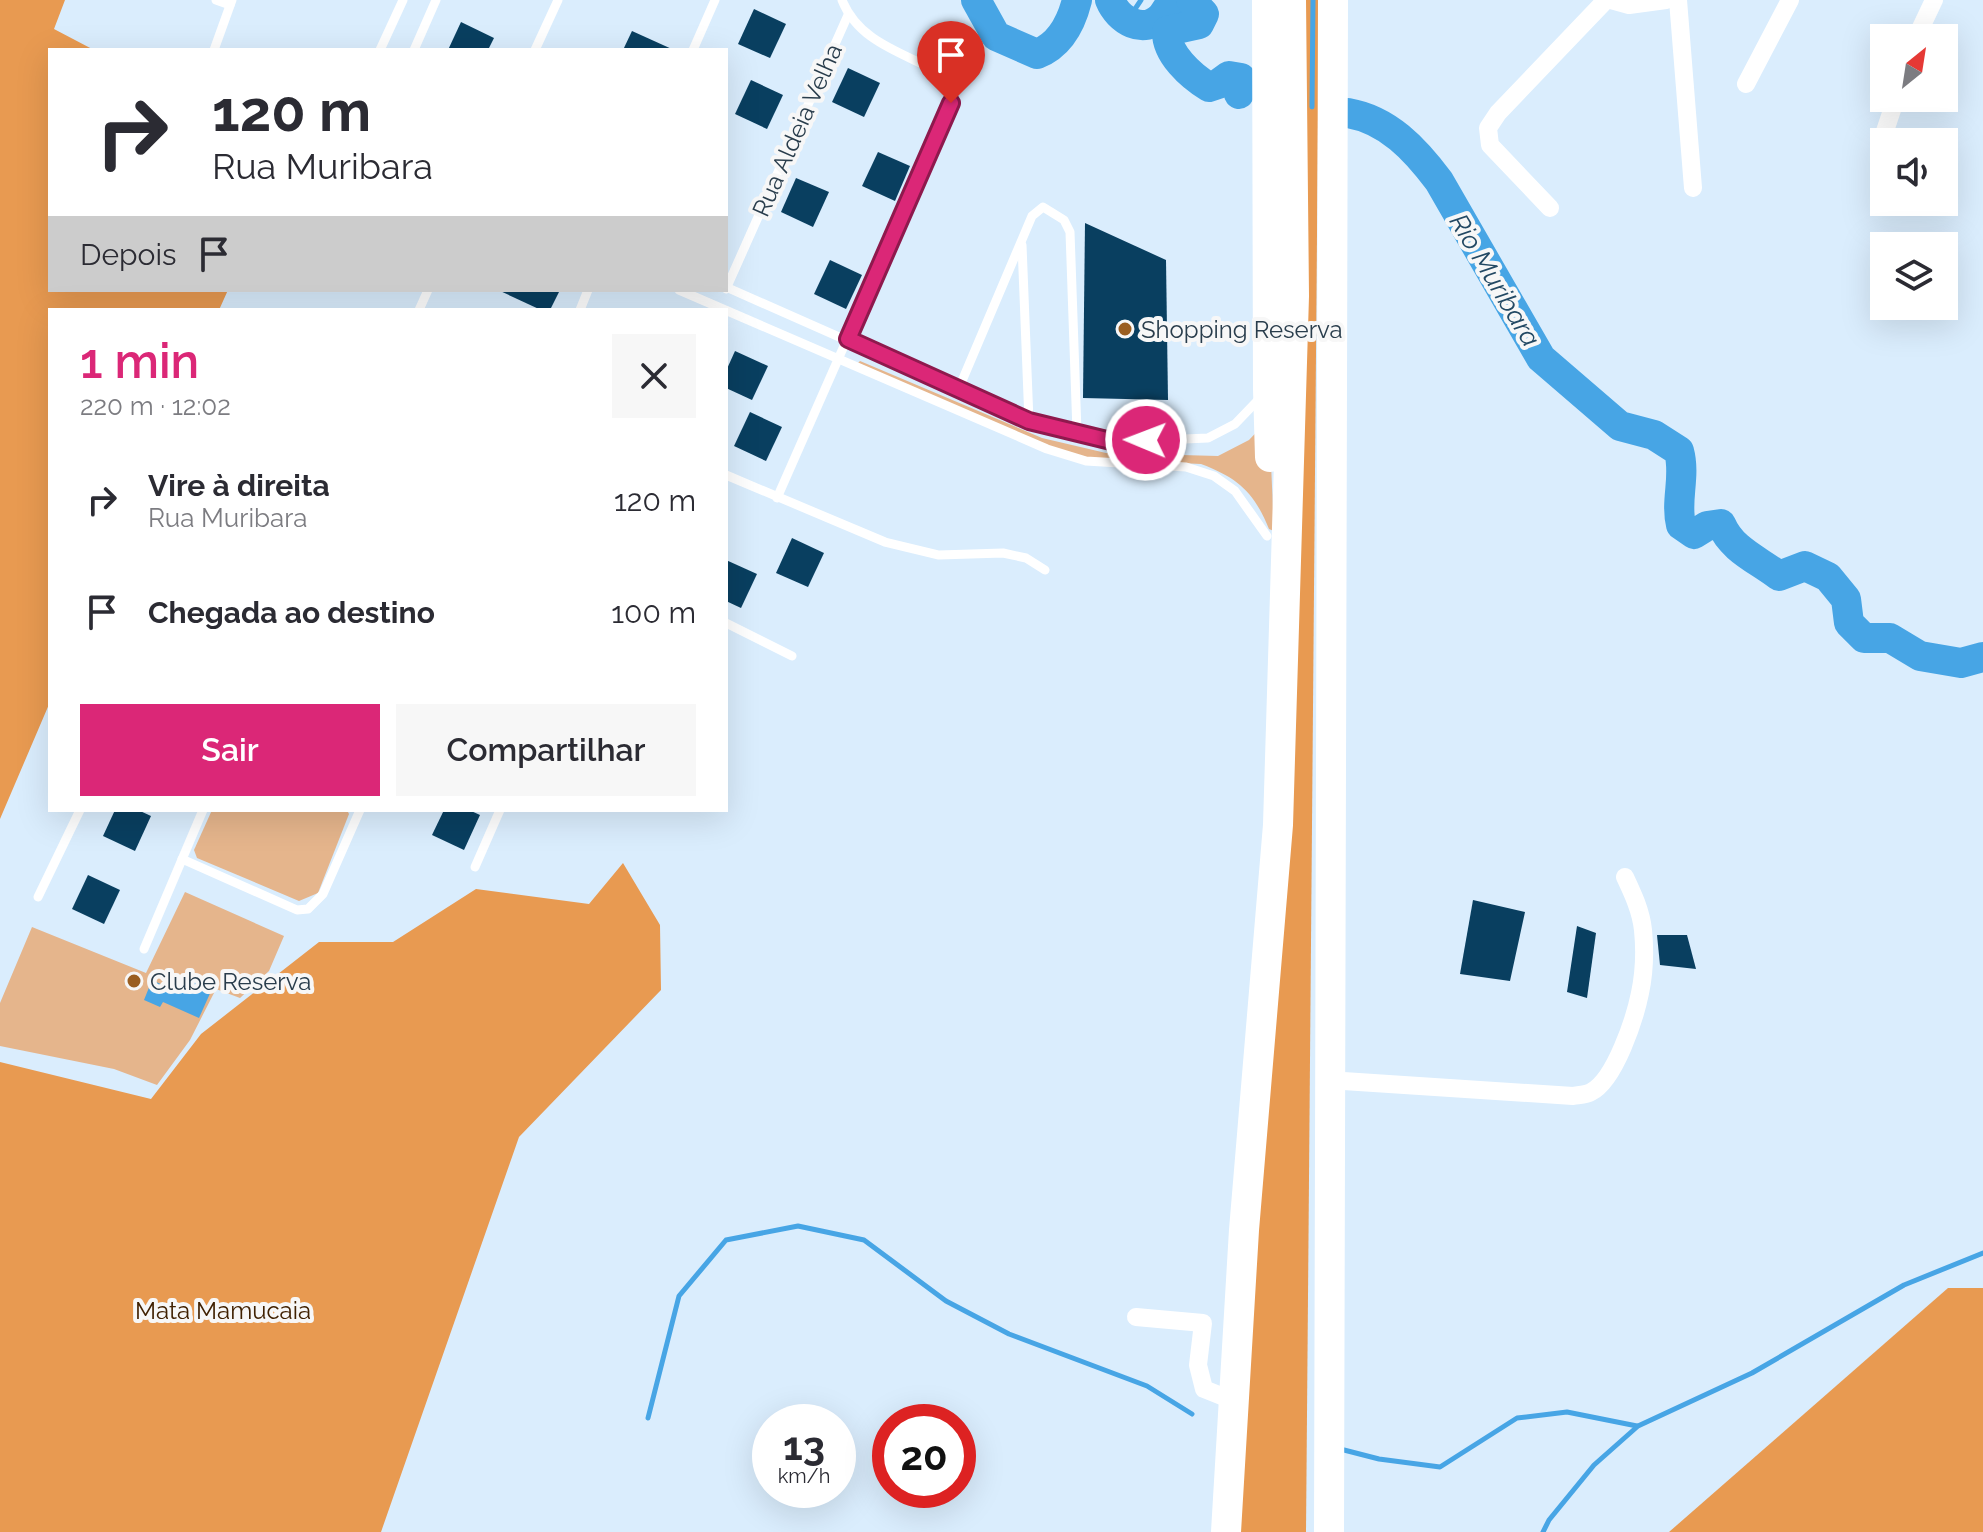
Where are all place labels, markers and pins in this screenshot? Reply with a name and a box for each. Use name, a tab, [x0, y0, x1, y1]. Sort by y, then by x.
pin	[917, 21, 985, 103]
place label: Shopping Reserva	[1141, 315, 1343, 344]
marker: Shopping Reserva	[1116, 320, 1134, 338]
place label: Clube Reserva	[150, 967, 311, 996]
marker: Clube Reserva	[125, 972, 143, 990]

